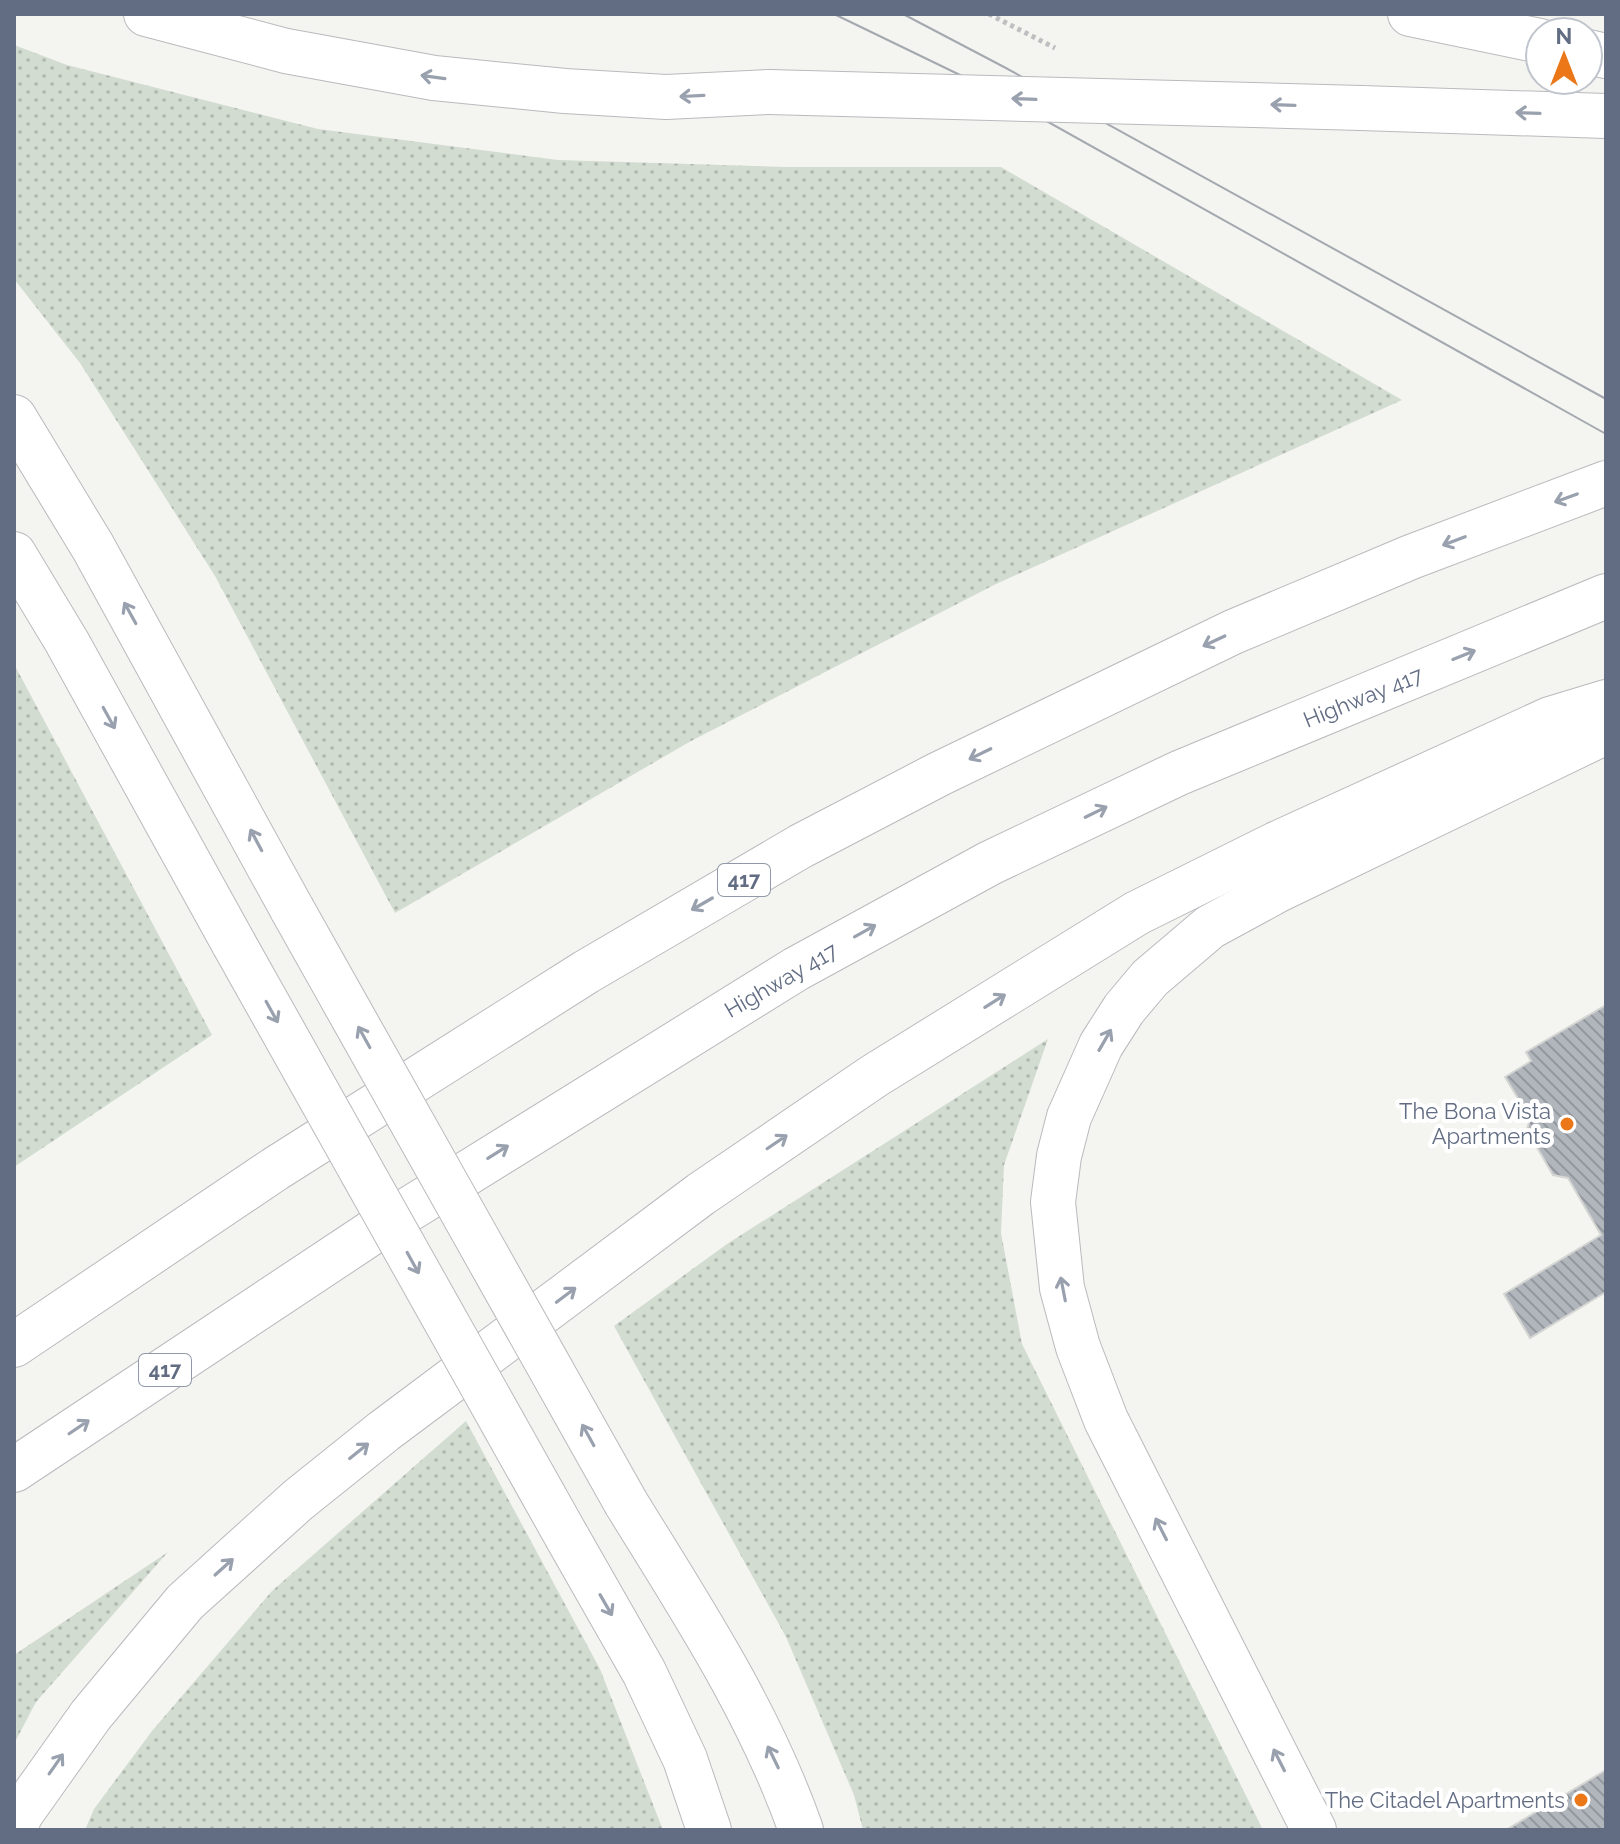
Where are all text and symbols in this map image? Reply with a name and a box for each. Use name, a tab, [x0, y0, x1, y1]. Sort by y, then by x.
north arrow	[1524, 16, 1604, 96]
text: N	[1556, 23, 1572, 49]
one-way arrow	[420, 69, 446, 84]
one-way arrow	[679, 89, 706, 104]
one-way arrow	[1011, 91, 1038, 106]
one-way arrow	[1270, 98, 1297, 113]
one-way arrow	[1515, 106, 1542, 121]
one-way arrow	[1554, 492, 1579, 506]
one-way arrow	[1442, 535, 1467, 549]
one-way arrow	[122, 601, 137, 625]
one-way arrow	[1202, 634, 1226, 649]
one-way arrow	[1451, 647, 1476, 661]
street label: Highway 417	[1300, 661, 1427, 733]
one-way arrow	[102, 706, 118, 729]
one-way arrow	[968, 747, 992, 762]
one-way arrow	[1084, 804, 1108, 819]
one-way arrow	[247, 829, 263, 853]
road number: 417	[718, 864, 770, 896]
one-way arrow	[691, 897, 714, 913]
one-way arrow	[853, 923, 876, 939]
street label: Highway 417	[720, 937, 842, 1023]
one-way arrow	[983, 993, 1006, 1009]
one-way arrow	[264, 1000, 280, 1023]
one-way arrow	[356, 1026, 372, 1049]
one-way arrow	[1097, 1029, 1113, 1052]
place label: The Bona Vista Apartments	[1399, 1098, 1551, 1149]
marker: The Bona Vista Apartments	[1558, 1115, 1576, 1133]
one-way arrow	[765, 1134, 787, 1150]
one-way arrow	[487, 1144, 509, 1161]
one-way arrow	[405, 1251, 421, 1274]
one-way arrow	[1055, 1277, 1070, 1302]
one-way arrow	[555, 1286, 576, 1303]
road number: 417	[139, 1354, 191, 1386]
one-way arrow	[67, 1418, 90, 1434]
one-way arrow	[579, 1424, 595, 1447]
one-way arrow	[348, 1442, 368, 1460]
one-way arrow	[1153, 1517, 1169, 1541]
one-way arrow	[214, 1557, 234, 1576]
one-way arrow	[599, 1592, 614, 1616]
one-way arrow	[765, 1746, 780, 1770]
one-way arrow	[1271, 1749, 1286, 1773]
one-way arrow	[48, 1754, 64, 1776]
place label: The Citadel Apartments	[1325, 1787, 1565, 1813]
marker: The Citadel Apartments	[1572, 1791, 1590, 1809]

